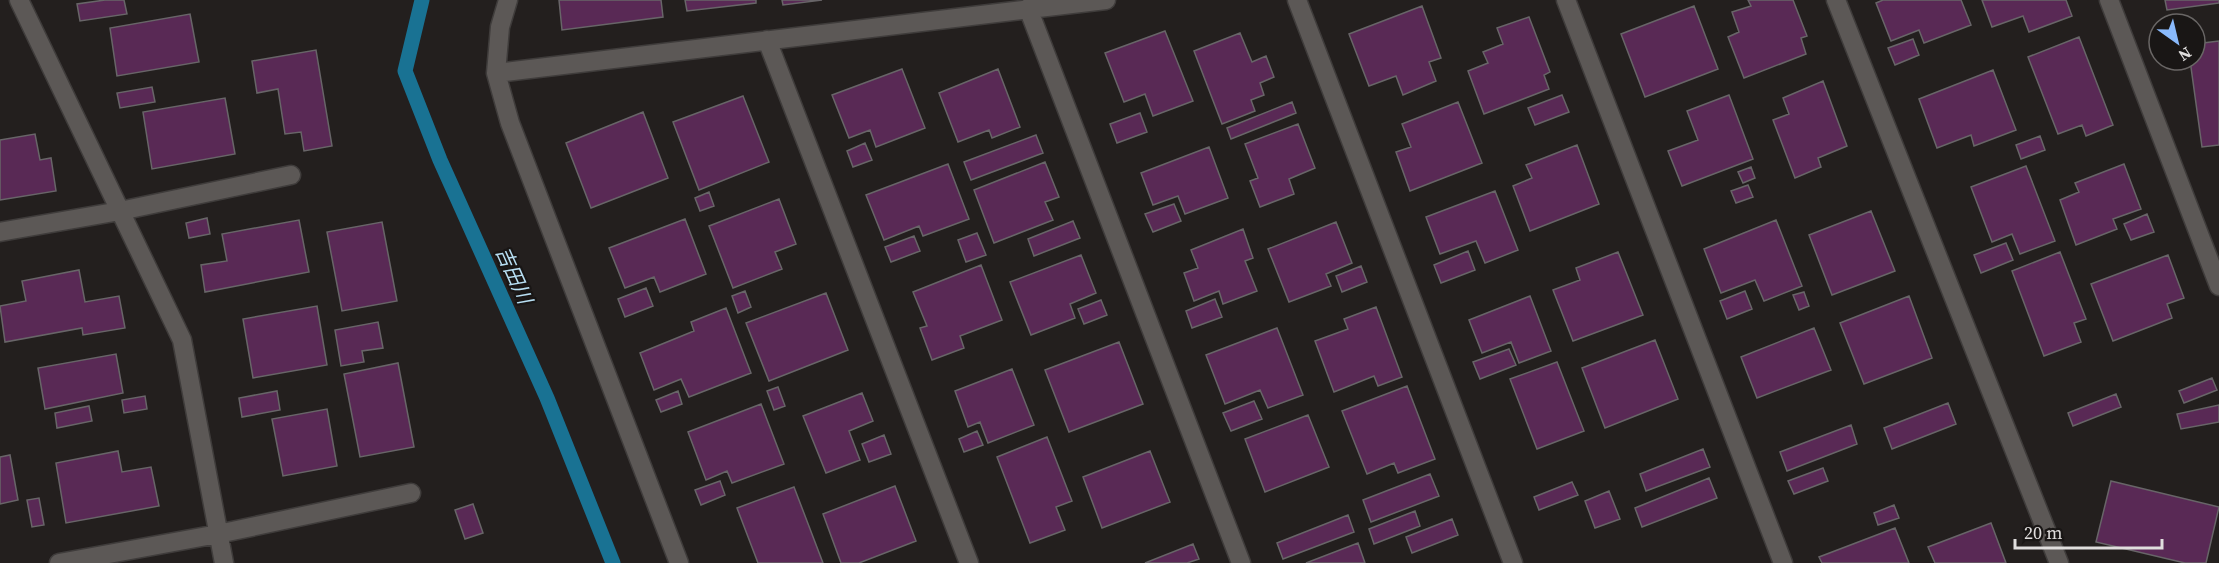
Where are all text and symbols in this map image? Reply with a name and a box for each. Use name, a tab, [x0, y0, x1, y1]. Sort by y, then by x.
north arrow	[2147, 12, 2207, 72]
text: N	[2174, 42, 2196, 67]
water label: 吉田川	[489, 242, 540, 310]
scale bar	[2015, 512, 2162, 550]
text: 20 m	[2024, 520, 2062, 545]

